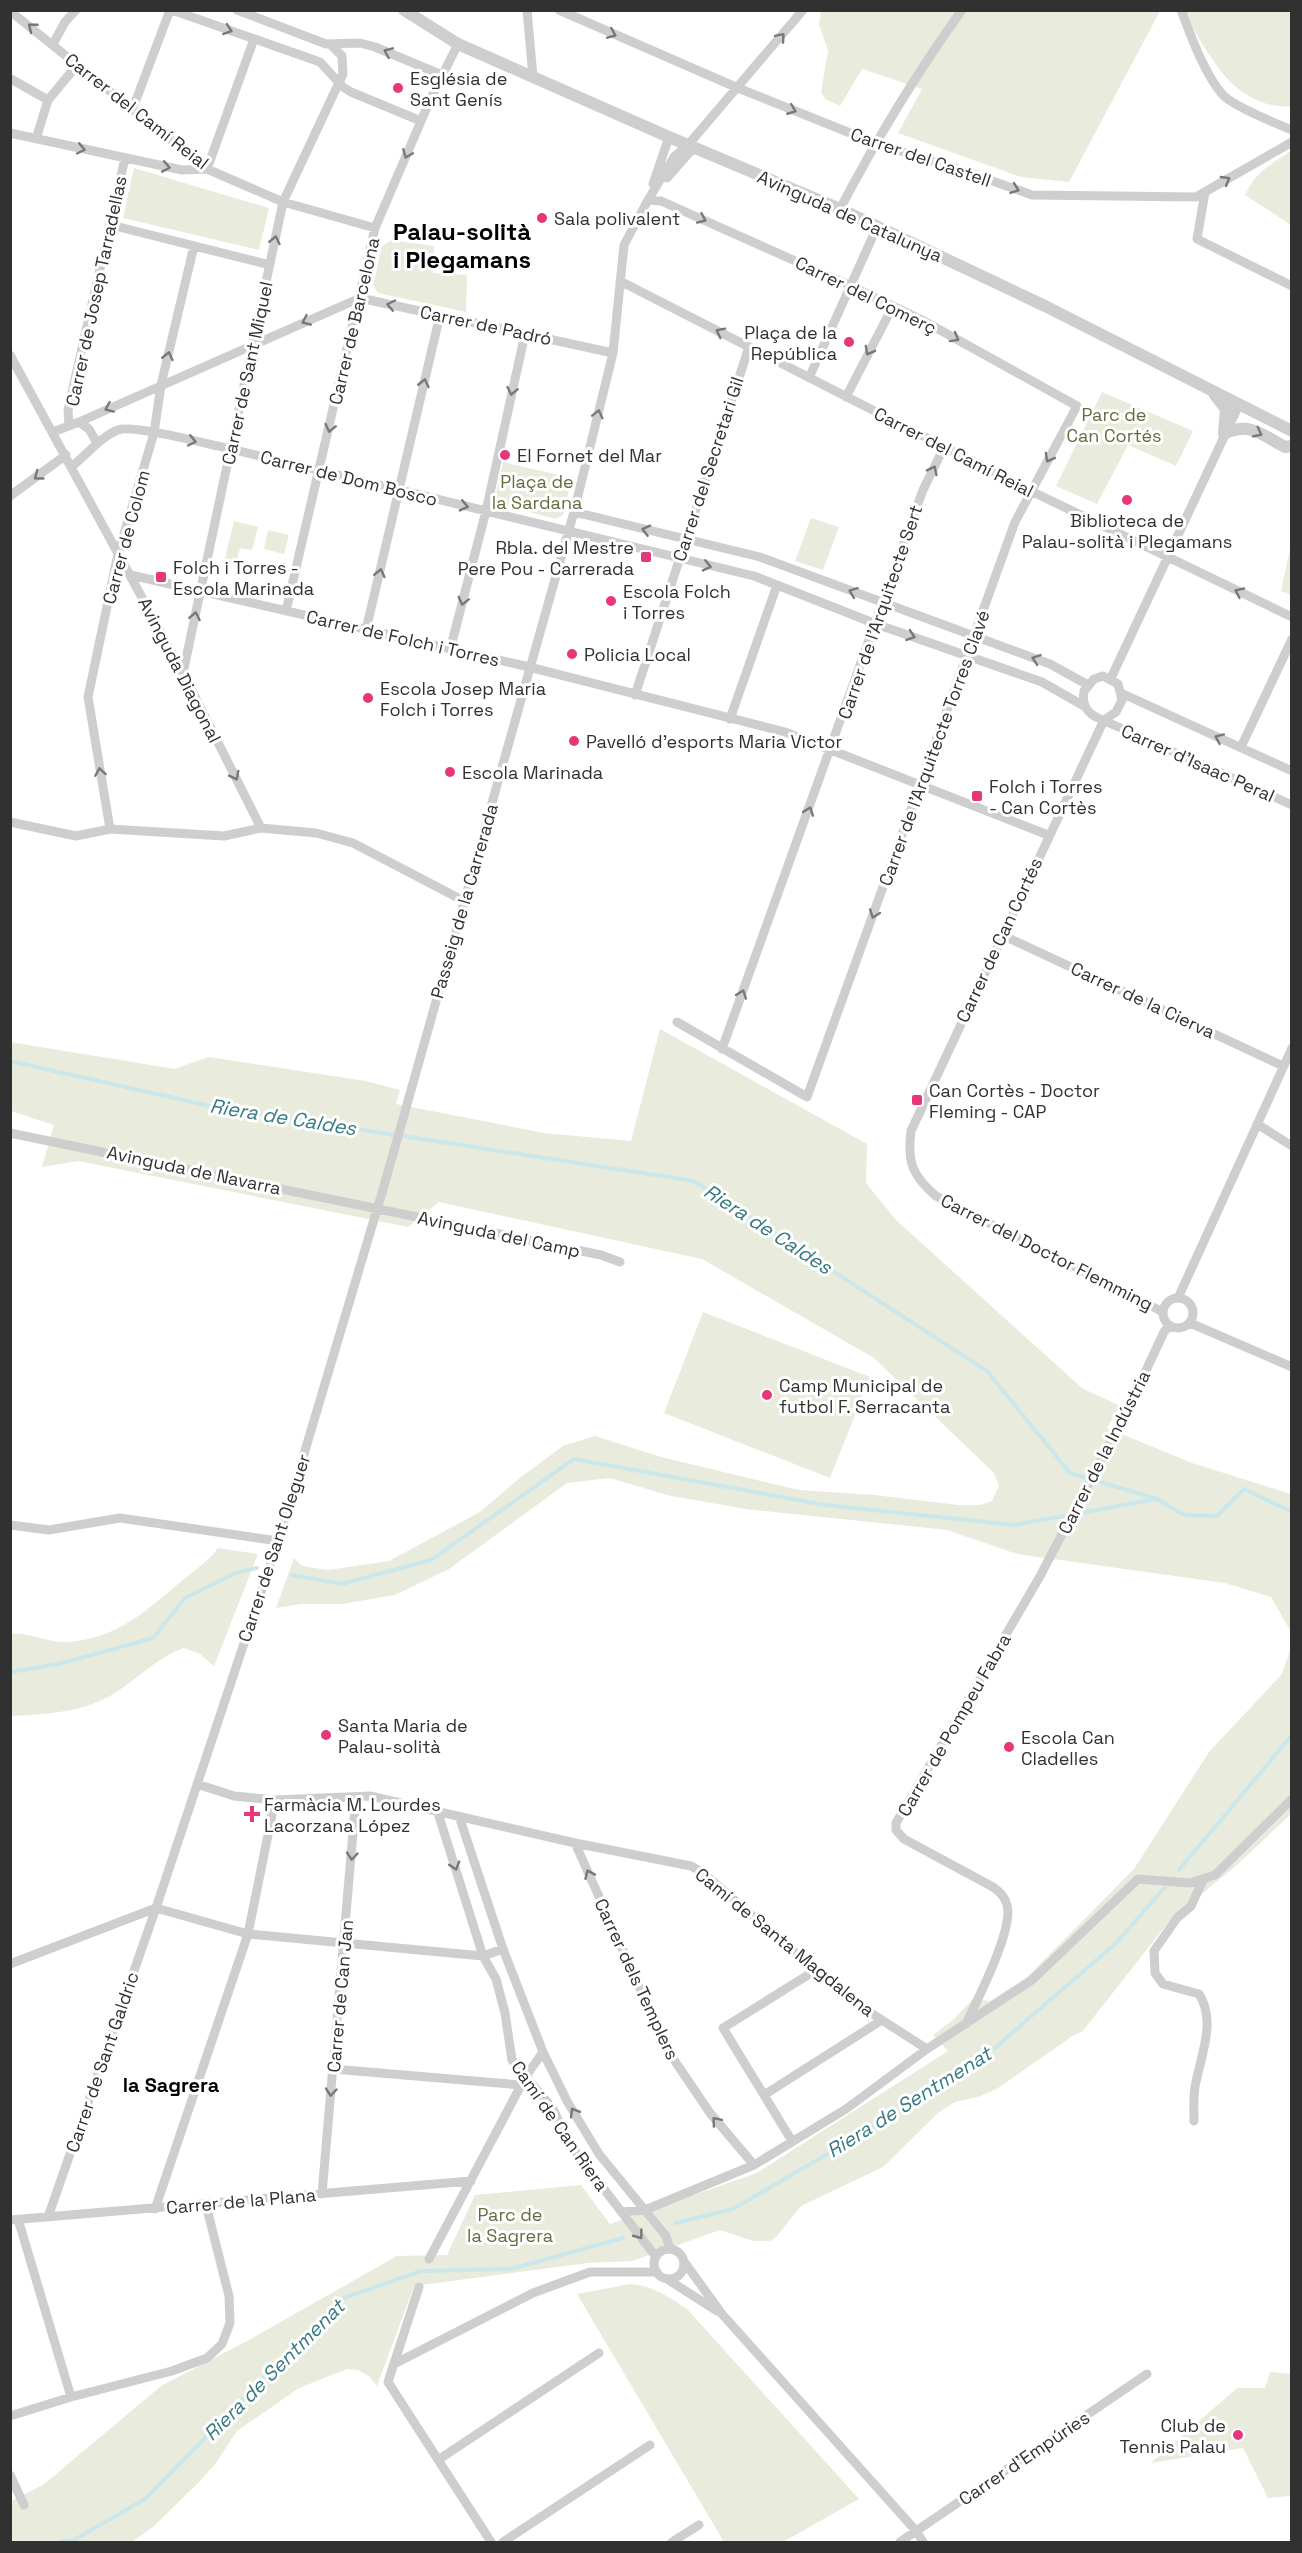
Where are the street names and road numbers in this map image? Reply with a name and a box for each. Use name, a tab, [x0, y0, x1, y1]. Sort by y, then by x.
street label: Carrer del Camí Reial	[61, 48, 213, 174]
street label: Carrer del Castell	[848, 122, 994, 192]
street label: Avinguda de Catalunya	[754, 165, 946, 267]
street label: Carrer de Josep Tarradellas	[60, 174, 132, 408]
street label: Carrer de Barcelona	[324, 235, 384, 407]
street label: Carrer del Comerç	[791, 251, 941, 339]
street label: Carrer de Sant Miquel	[216, 279, 278, 467]
street label: Carrer de Padró	[418, 300, 554, 350]
street label: Carrer del Secretari Gil	[667, 374, 749, 564]
street label: Carrer del Camí Reial	[870, 402, 1038, 502]
street label: Carrer de Dom Bosco	[258, 445, 440, 511]
street label: Carrer de Colom	[97, 467, 155, 607]
street label: Carrer de l'Arquitecte Sert	[832, 502, 928, 722]
street label: Avinguda Diagonal	[133, 593, 227, 747]
street label: Carrer de Folch i Torres	[304, 605, 502, 671]
street label: Carrer de l'Arquitecte Torres Clavé	[873, 607, 995, 889]
street label: Carrer d'Isaac Peral	[1118, 719, 1278, 807]
street label: Passeig de la Carrerada	[425, 801, 503, 1001]
street label: Carrer de Can Cortés	[951, 854, 1047, 1026]
street label: Carrer de la Cierva	[1067, 956, 1219, 1044]
street label: Avinguda de Navarra	[105, 1140, 283, 1200]
street label: Carrer del Doctor Flemming	[937, 1188, 1157, 1316]
street label: Avinguda del Camp	[416, 1206, 582, 1262]
street label: Carrer de la Indústria	[1053, 1366, 1155, 1538]
street label: Carrer de Sant Oleguer	[233, 1451, 315, 1645]
street label: Carrer de Pompeu Fabra	[892, 1629, 1016, 1821]
street label: Camí de Santa Magdalena	[691, 1862, 879, 2022]
street label: Carrer dels Templers	[590, 1895, 684, 2063]
street label: Carrer de Can Jan	[322, 1919, 358, 2073]
street label: Carrer de Sant Galdric	[60, 1969, 144, 2155]
street label: Camí de Can Riera	[506, 2056, 614, 2196]
street label: Carrer de la Plana	[165, 2183, 317, 2219]
street label: Carrer d'Empúries	[954, 2406, 1094, 2510]

